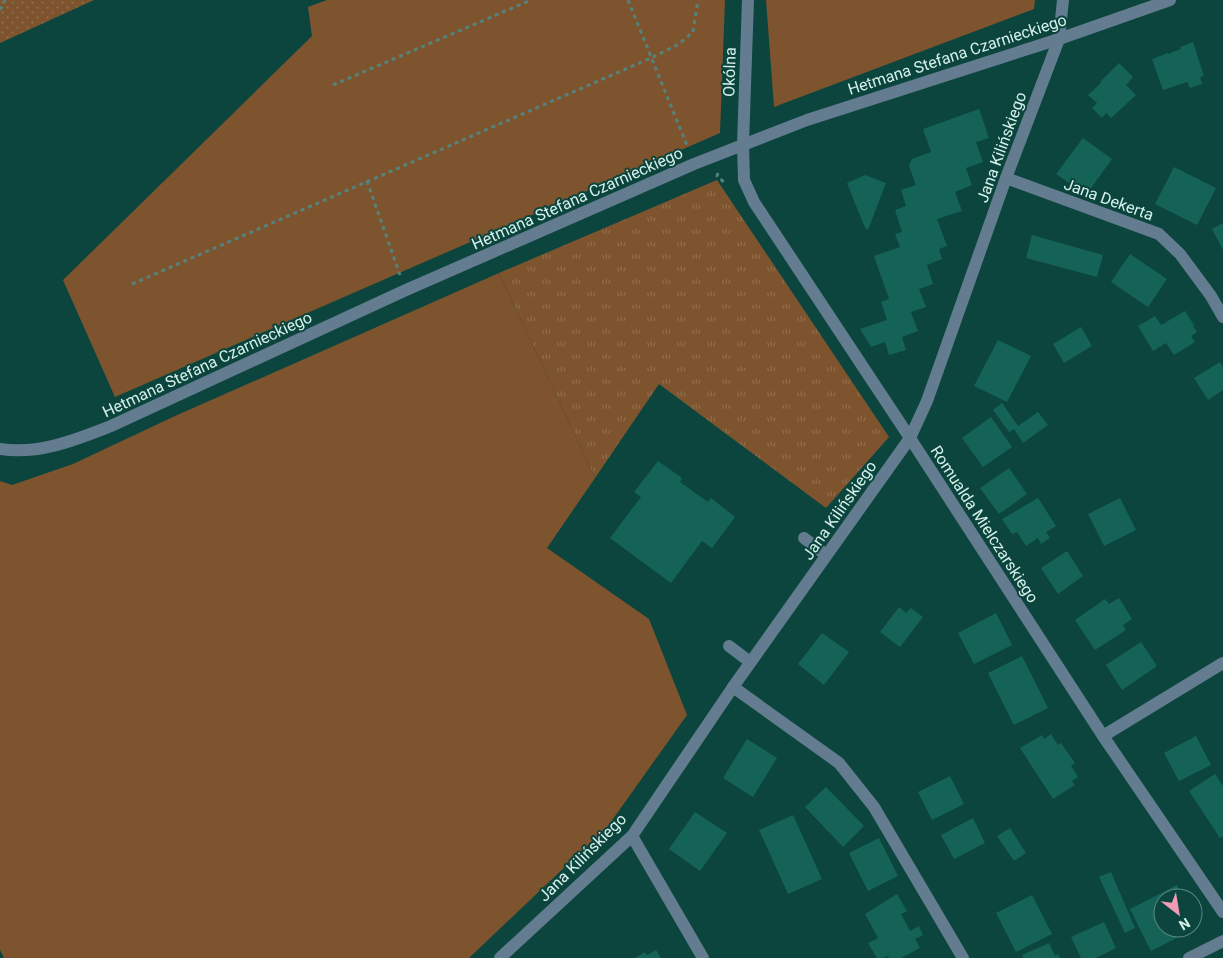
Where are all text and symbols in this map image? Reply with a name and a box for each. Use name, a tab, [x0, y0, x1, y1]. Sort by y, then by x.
street label: Hetmana Stefana Czarnieckiego	[845, 10, 1069, 99]
street label: Okólna	[719, 47, 740, 97]
street label: Jana Kilińskiego	[973, 89, 1030, 205]
street label: Hetmana Stefana Czarnieckiego	[469, 143, 686, 254]
street label: Jana Dekerta	[1061, 174, 1156, 225]
street label: Hetmana Stefana Czarnieckiego	[99, 307, 315, 421]
street label: Romualda Mielczarskiego	[927, 442, 1043, 606]
street label: Jana Kilińskiego	[798, 457, 881, 563]
street label: Jana Kilińskiego	[534, 809, 630, 905]
north arrow	[1153, 888, 1203, 938]
text: N	[1176, 915, 1193, 934]

